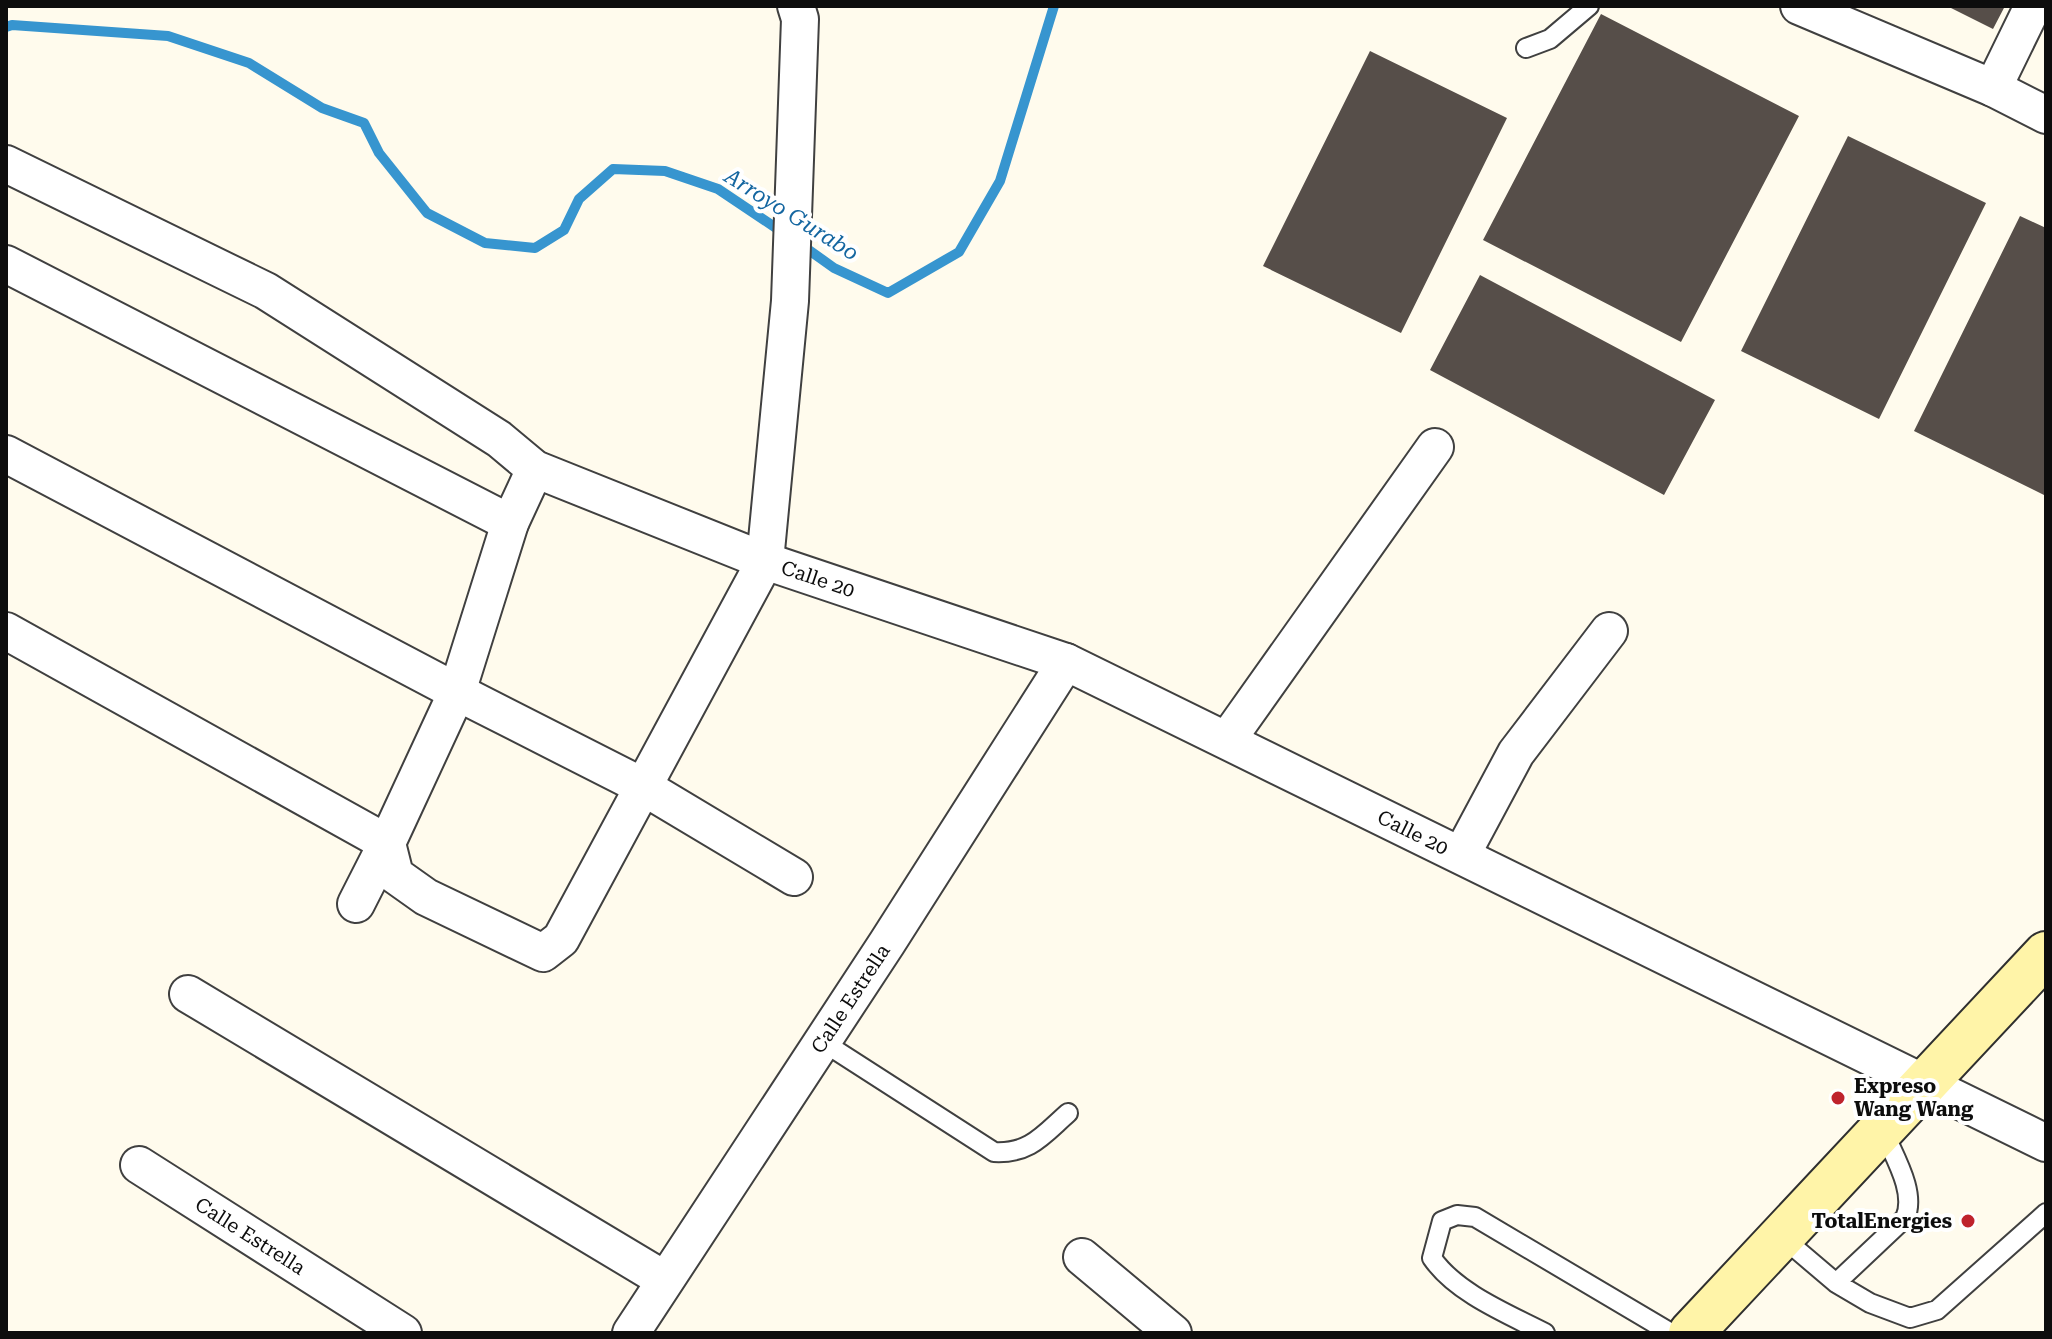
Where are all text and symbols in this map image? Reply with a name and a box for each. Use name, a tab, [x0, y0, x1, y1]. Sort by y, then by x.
water label: Arroyo Gurabo	[719, 162, 863, 266]
street label: Calle 20	[778, 555, 858, 602]
street label: Calle 20	[1374, 805, 1452, 860]
street label: Calle Estrella	[806, 939, 895, 1058]
place label: Expreso Wang Wang	[1854, 1074, 1974, 1121]
marker: Expreso Wang Wang	[1829, 1089, 1847, 1107]
street label: Calle Estrella	[191, 1192, 310, 1280]
place label: TotalEnergies	[1811, 1209, 1952, 1233]
marker: TotalEnergies	[1959, 1212, 1977, 1230]

